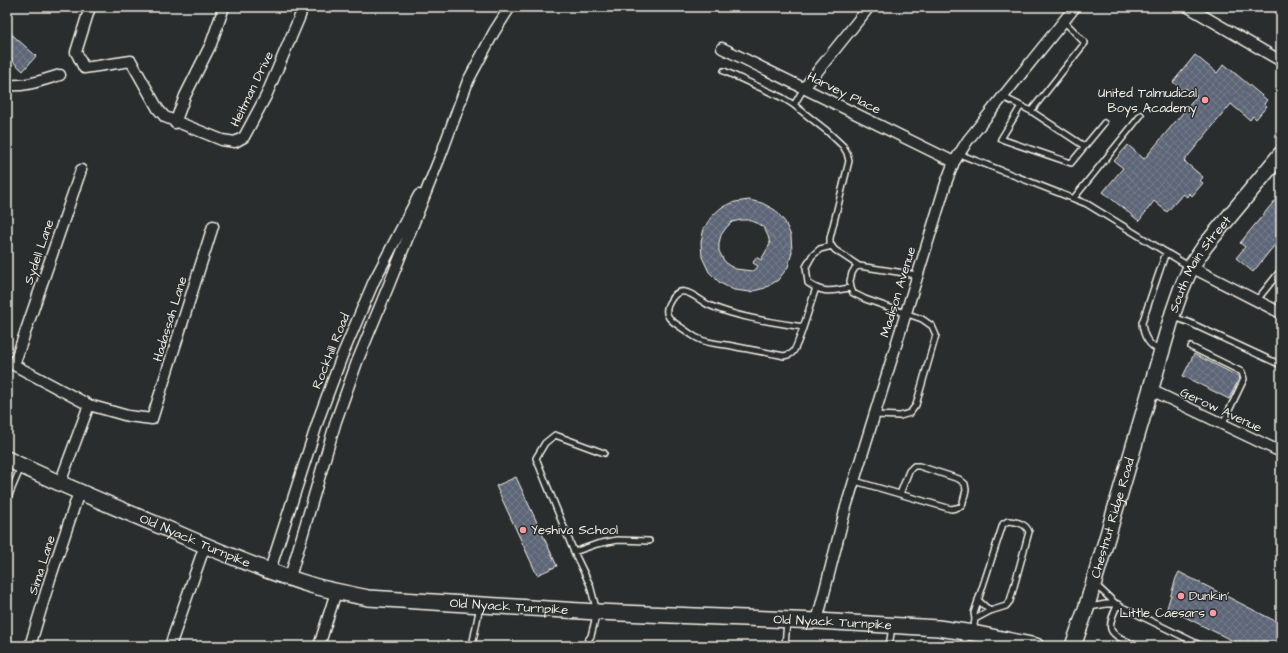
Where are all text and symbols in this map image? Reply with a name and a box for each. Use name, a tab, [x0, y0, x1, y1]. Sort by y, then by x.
street label: Heitman Drive	[226, 48, 278, 130]
street label: Harvey Place	[804, 67, 884, 120]
place label: United Talmudical Boys Academy	[1098, 84, 1197, 118]
marker: United Talmudical Boys Academy	[1200, 95, 1210, 105]
street label: South Main Street	[1165, 211, 1236, 315]
street label: Sydell Lane	[19, 217, 59, 287]
street label: Madison Avenue	[876, 245, 920, 339]
street label: Hadassah Lane	[148, 274, 192, 364]
street label: Rockhill Road	[308, 310, 355, 392]
street label: Gerow Avenue	[1177, 383, 1265, 437]
street label: Chestnut Ridge Road	[1086, 455, 1139, 581]
street label: Old Nyack Turnpike	[137, 509, 253, 572]
place label: Yeshiva School	[531, 521, 618, 539]
marker: Yeshiva School	[518, 525, 528, 535]
street label: Sima Lane	[24, 533, 60, 597]
place label: Dunkin'	[1189, 587, 1229, 605]
marker: Dunkin'	[1176, 591, 1186, 601]
street label: Old Nyack Turnpike	[449, 594, 569, 619]
place label: Little Caesars	[1120, 604, 1205, 622]
marker: Little Caesars	[1208, 608, 1218, 618]
street label: Old Nyack Turnpike	[773, 610, 892, 634]

